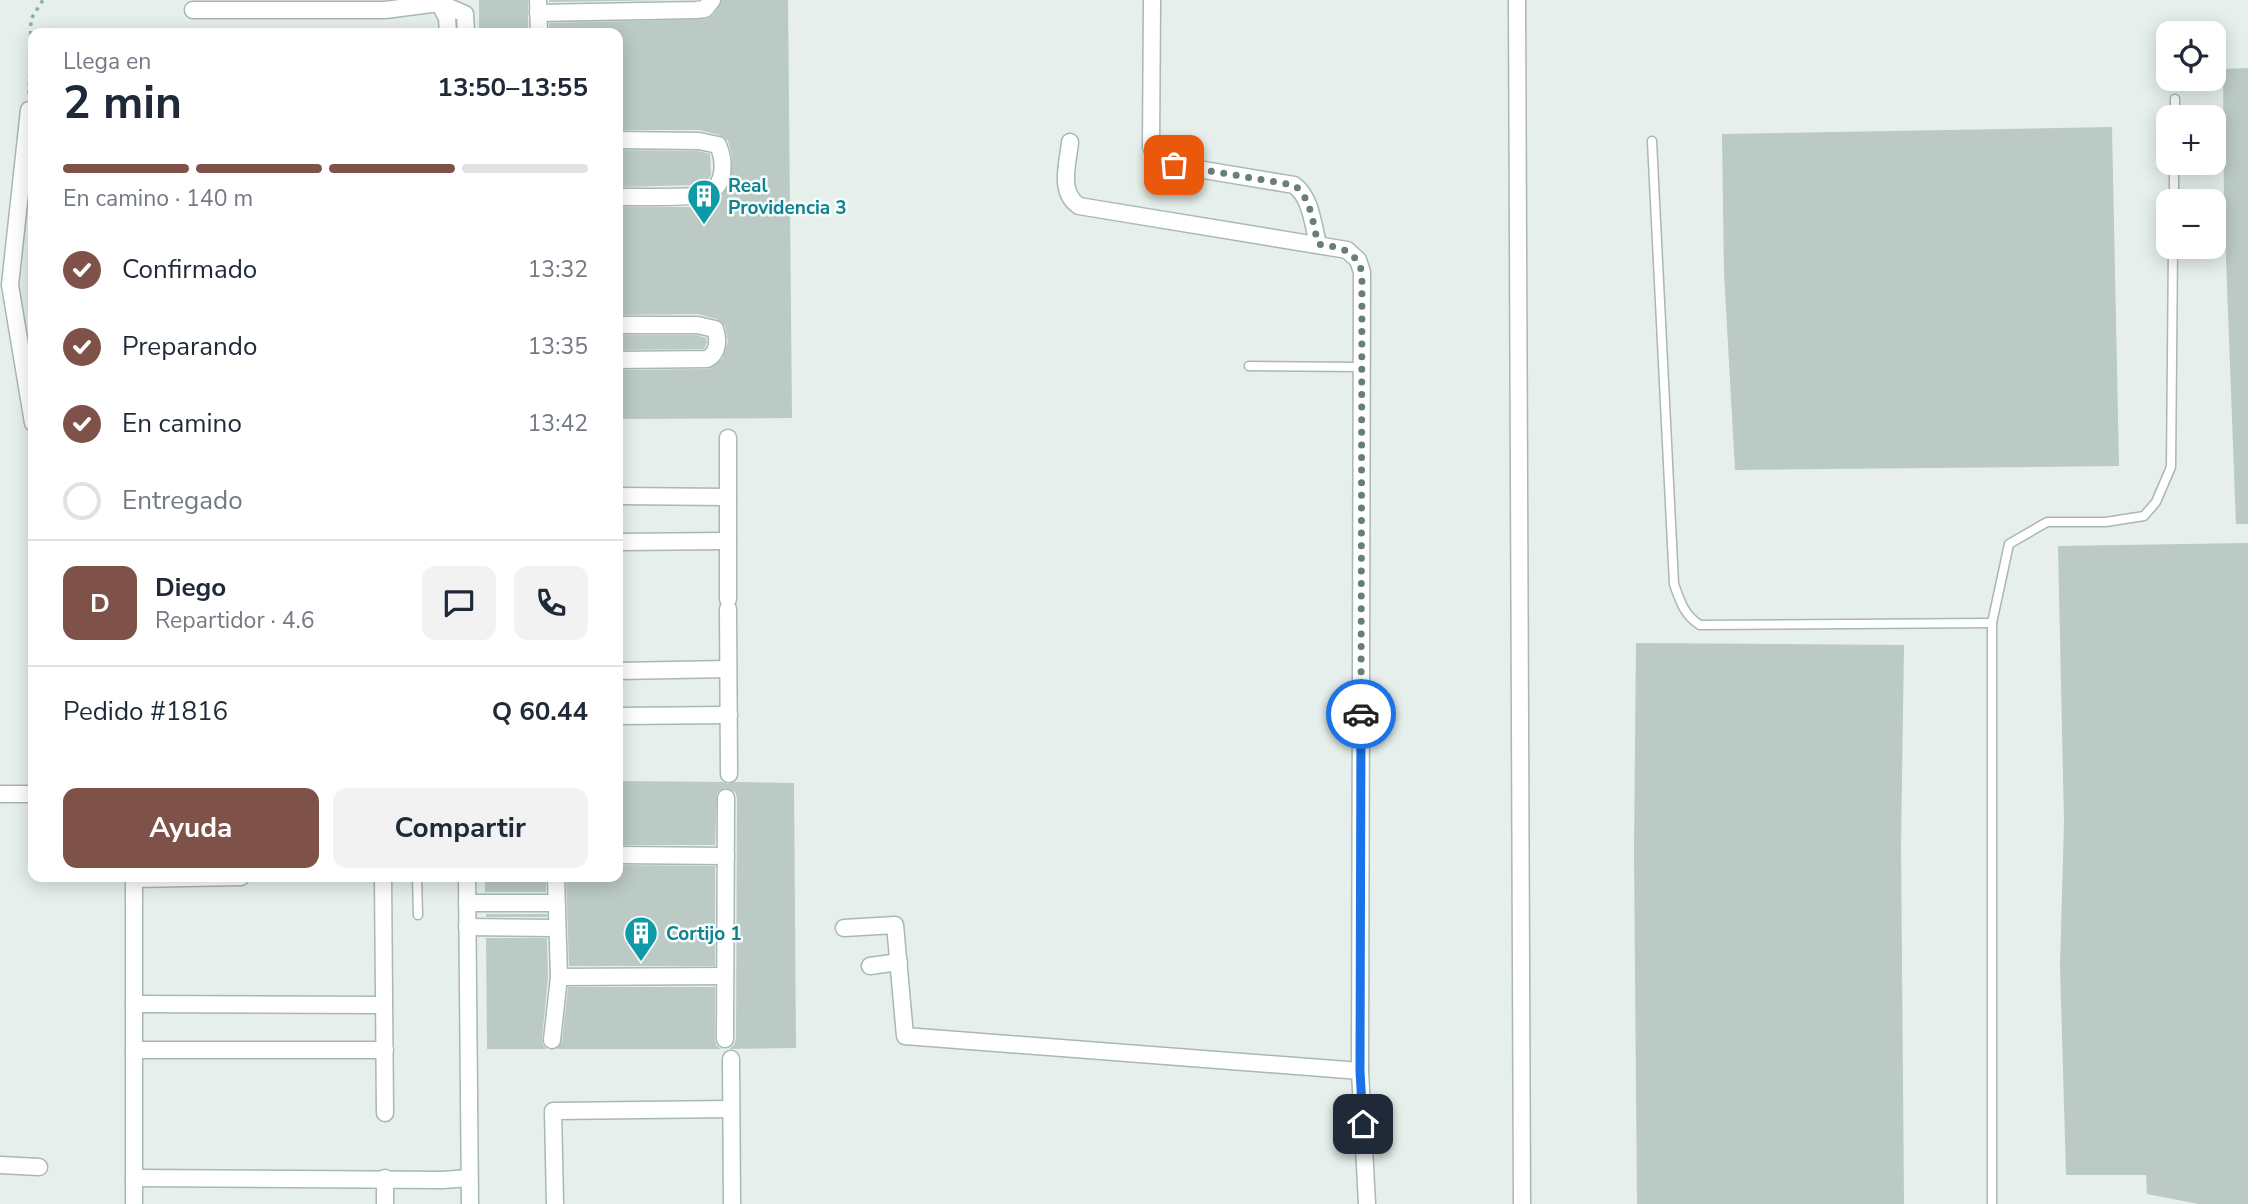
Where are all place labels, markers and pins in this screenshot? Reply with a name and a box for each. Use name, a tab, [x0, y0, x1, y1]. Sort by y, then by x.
pin	[1144, 135, 1204, 195]
place label: Real Providencia 3	[728, 173, 847, 221]
building icon: Real Providencia 3	[685, 177, 723, 226]
building icon: Cortijo 1	[622, 914, 660, 963]
place label: Cortijo 1	[666, 921, 742, 947]
pin	[1333, 1094, 1393, 1154]

